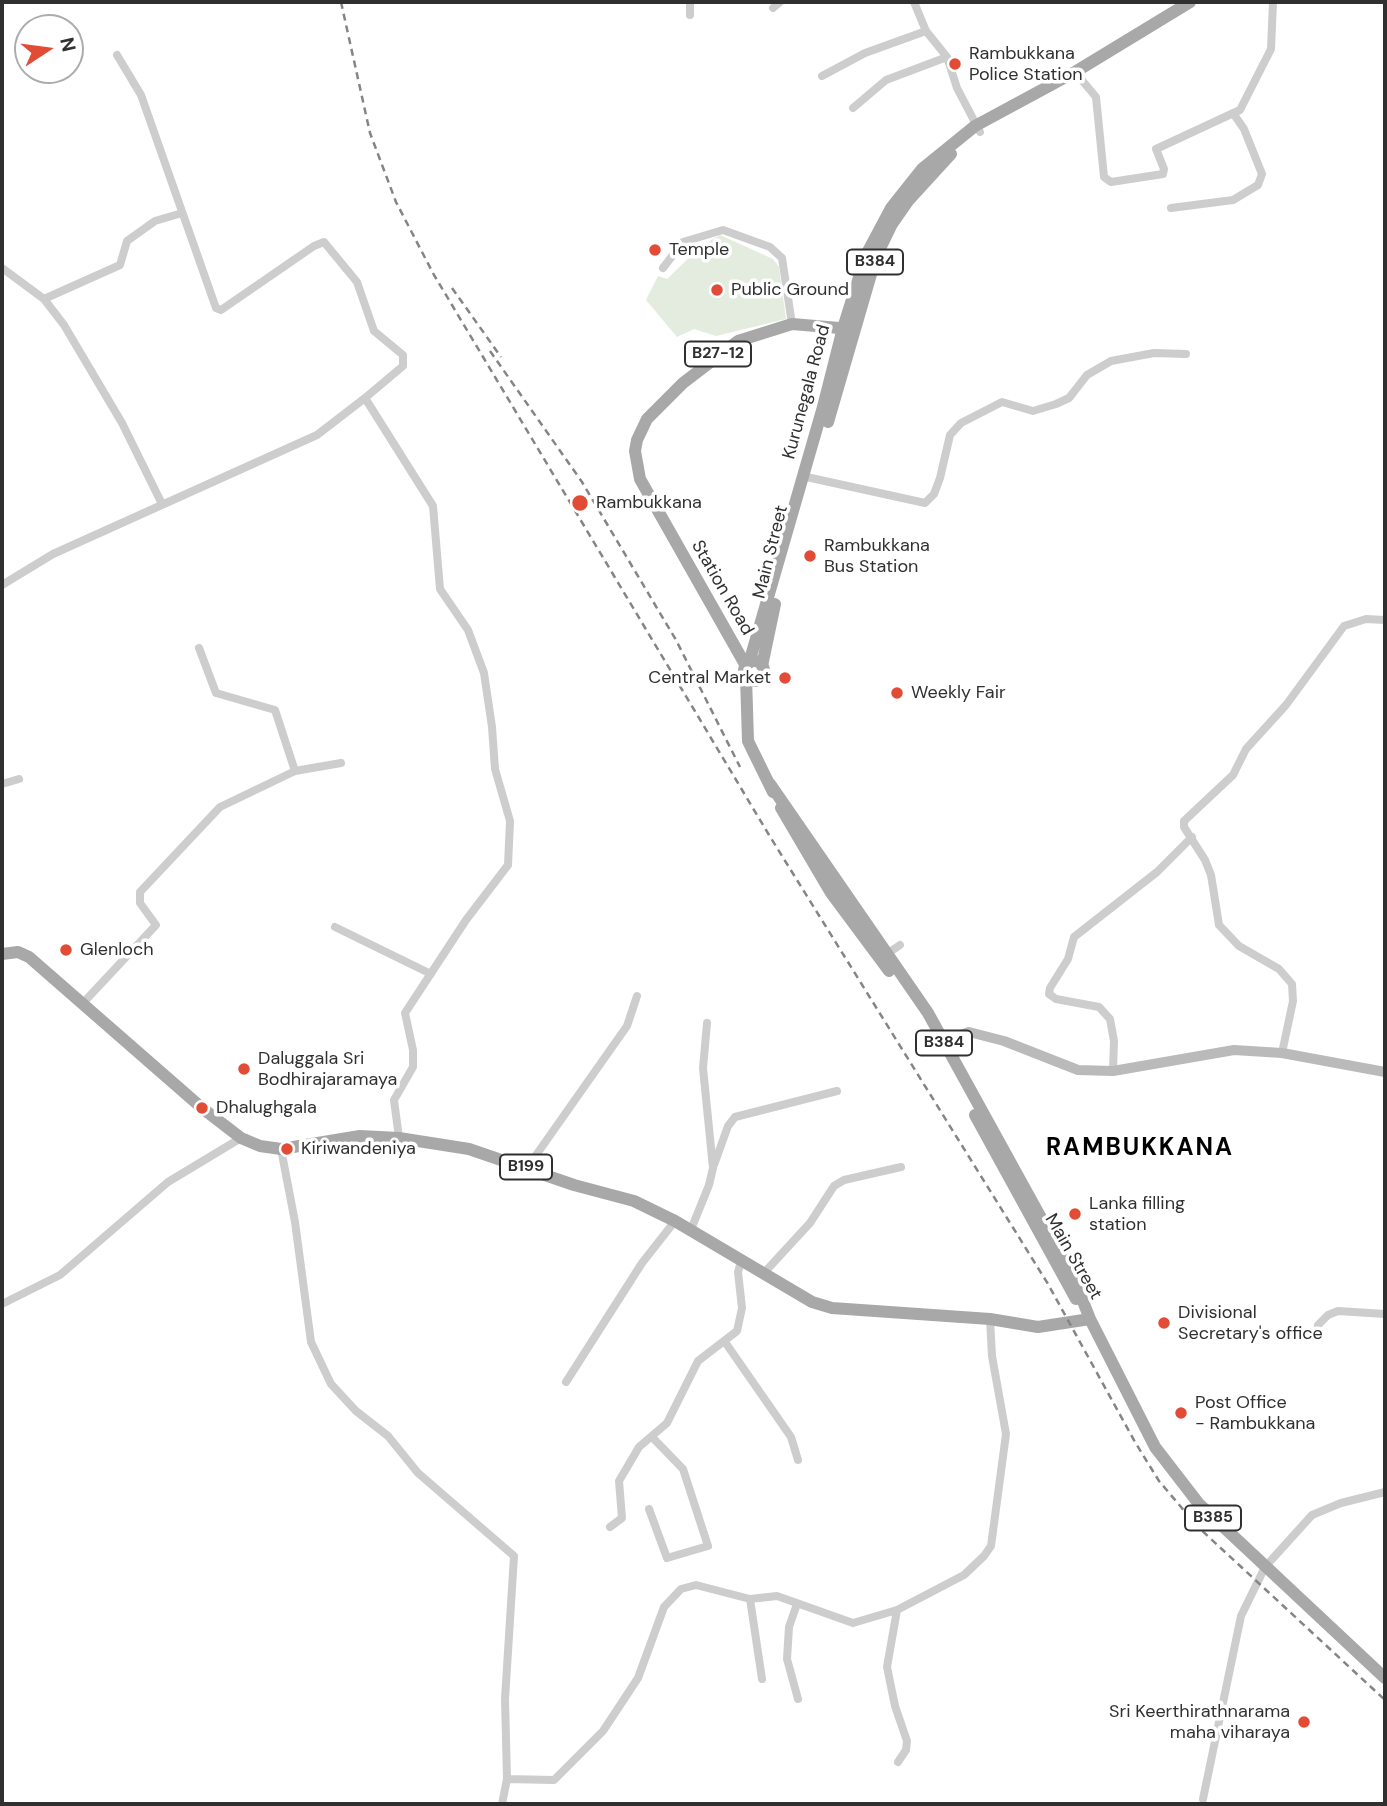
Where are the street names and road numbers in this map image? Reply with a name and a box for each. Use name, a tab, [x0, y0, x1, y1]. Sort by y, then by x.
road number: B384	[847, 250, 903, 274]
street label: Kurunegala Road	[779, 322, 835, 462]
road number: B27-12	[685, 342, 751, 366]
street label: Main Street	[749, 503, 793, 601]
street label: Station Road	[686, 537, 758, 639]
road number: B384	[916, 1030, 972, 1056]
road number: B199	[500, 1154, 552, 1180]
street label: Main Street	[1040, 1210, 1106, 1304]
road number: B385	[1185, 1506, 1241, 1530]

